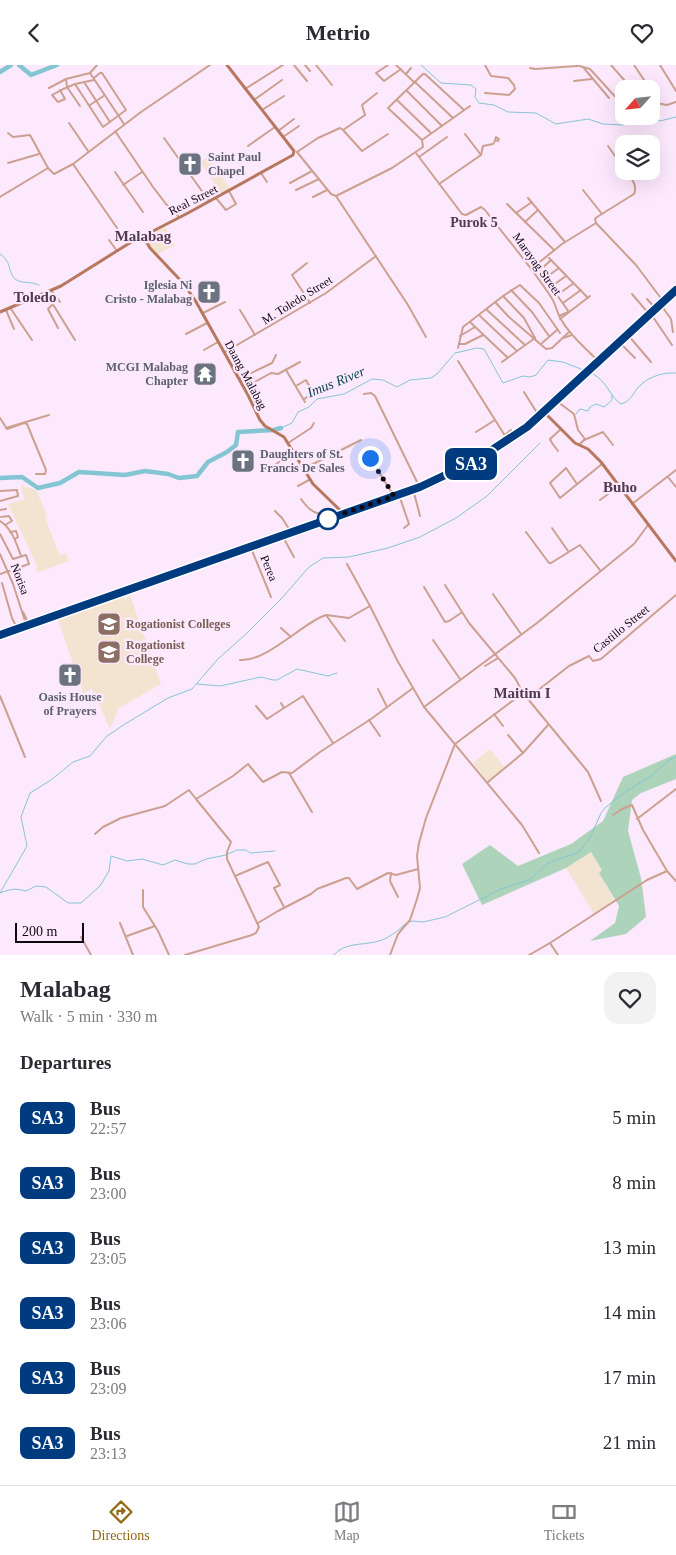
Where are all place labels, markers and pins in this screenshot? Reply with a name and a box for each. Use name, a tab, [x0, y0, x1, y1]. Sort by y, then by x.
place label: Saint Paul Chapel	[208, 150, 262, 178]
church icon: Saint Paul Chapel	[177, 151, 203, 177]
place label: Iglesia Ni Cristo - Malabag	[105, 278, 193, 306]
church icon: Iglesia Ni Cristo - Malabag	[196, 279, 222, 305]
place label: MCGI Malabag Chapter	[106, 360, 189, 388]
temple icon: MCGI Malabag Chapter	[192, 361, 218, 387]
place label: Daughters of St. Francis De Sales	[260, 447, 345, 475]
church icon: Daughters of St. Francis De Sales	[230, 448, 256, 474]
unlabelled marker	[317, 508, 339, 530]
school or university icon: Rogationist Colleges	[96, 611, 122, 637]
place label: Rogationist Colleges	[126, 617, 231, 631]
place label: Rogationist College	[126, 638, 185, 666]
school or university icon: Rogationist College	[96, 639, 122, 665]
church icon: Oasis House of Prayers	[57, 662, 83, 688]
place label: Oasis House of Prayers	[38, 690, 102, 718]

